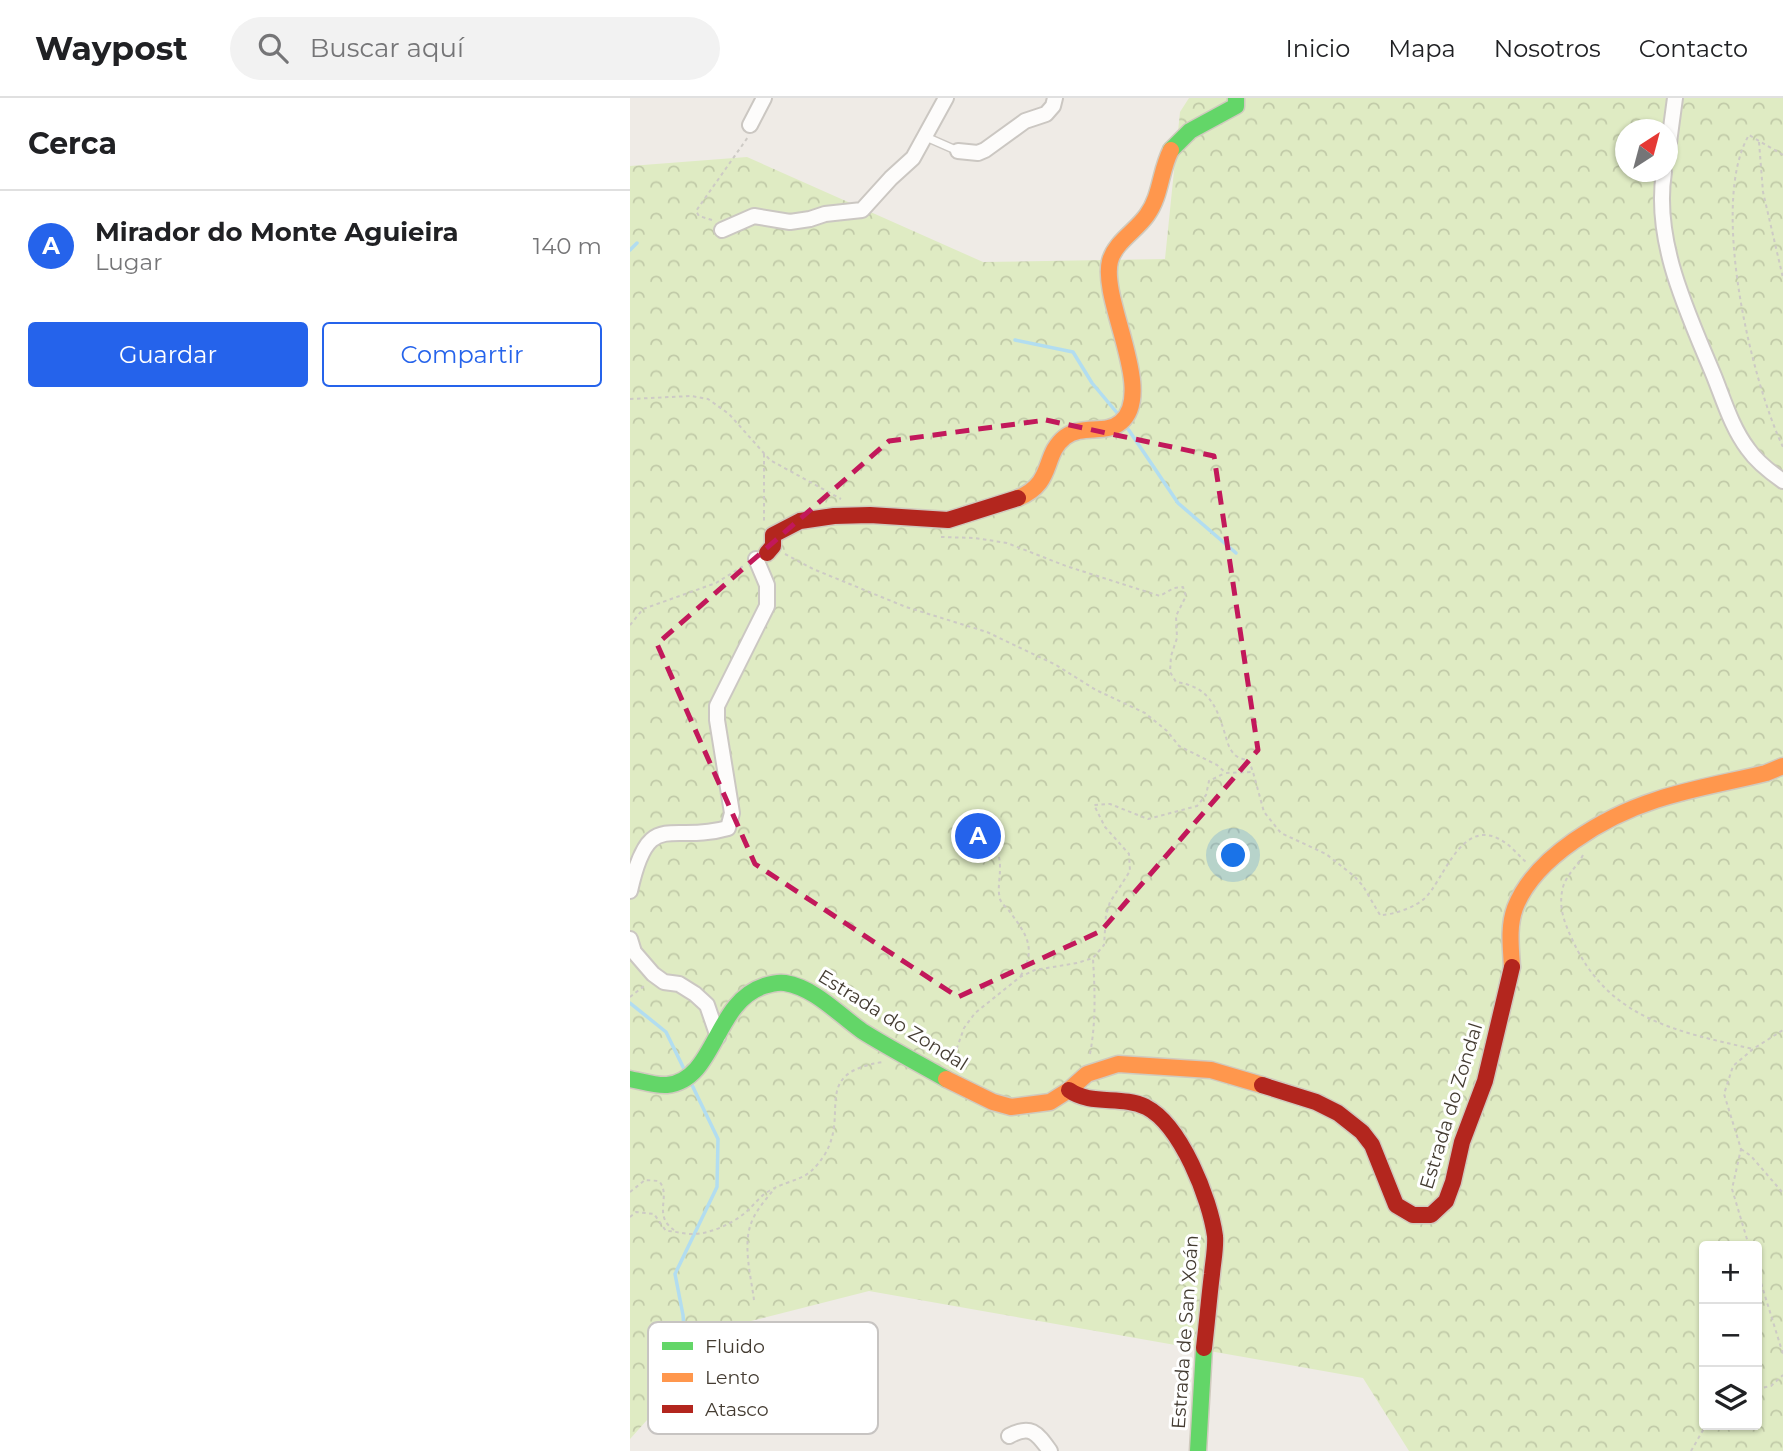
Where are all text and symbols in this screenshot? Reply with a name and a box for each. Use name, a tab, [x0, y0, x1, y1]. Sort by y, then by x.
search box	[230, 17, 720, 80]
text: Waypost	[35, 28, 188, 68]
icon: search	[254, 29, 292, 67]
text: Buscar aquí	[310, 32, 464, 64]
text: Inicio	[1285, 34, 1350, 63]
text: Mapa	[1388, 34, 1456, 63]
text: Nosotros	[1494, 34, 1601, 63]
text: Contacto	[1639, 34, 1748, 63]
north arrow	[1615, 119, 1678, 182]
text: Cerca	[28, 125, 117, 162]
text: Mirador do Monte Aguieira	[95, 216, 459, 248]
text: A	[42, 232, 60, 260]
text: 140 m	[533, 232, 602, 260]
text: Lugar	[95, 248, 162, 276]
button: Guardar	[28, 322, 308, 387]
button: Compartir	[322, 322, 602, 387]
pin: A	[955, 810, 1001, 862]
your location	[1216, 838, 1250, 872]
street label: Estrada do Zondal	[814, 965, 972, 1075]
street label: Estrada do Zondal	[1415, 1020, 1487, 1192]
street label: Estrada de San Xoán	[1167, 1234, 1203, 1430]
map controls	[1699, 1241, 1762, 1430]
button: +	[1699, 1241, 1762, 1304]
button: −	[1699, 1304, 1762, 1367]
legend	[648, 1322, 878, 1434]
text: Fluido	[705, 1335, 765, 1358]
text: Lento	[705, 1366, 760, 1389]
button: layers	[1699, 1367, 1762, 1430]
text: Atasco	[705, 1398, 769, 1421]

